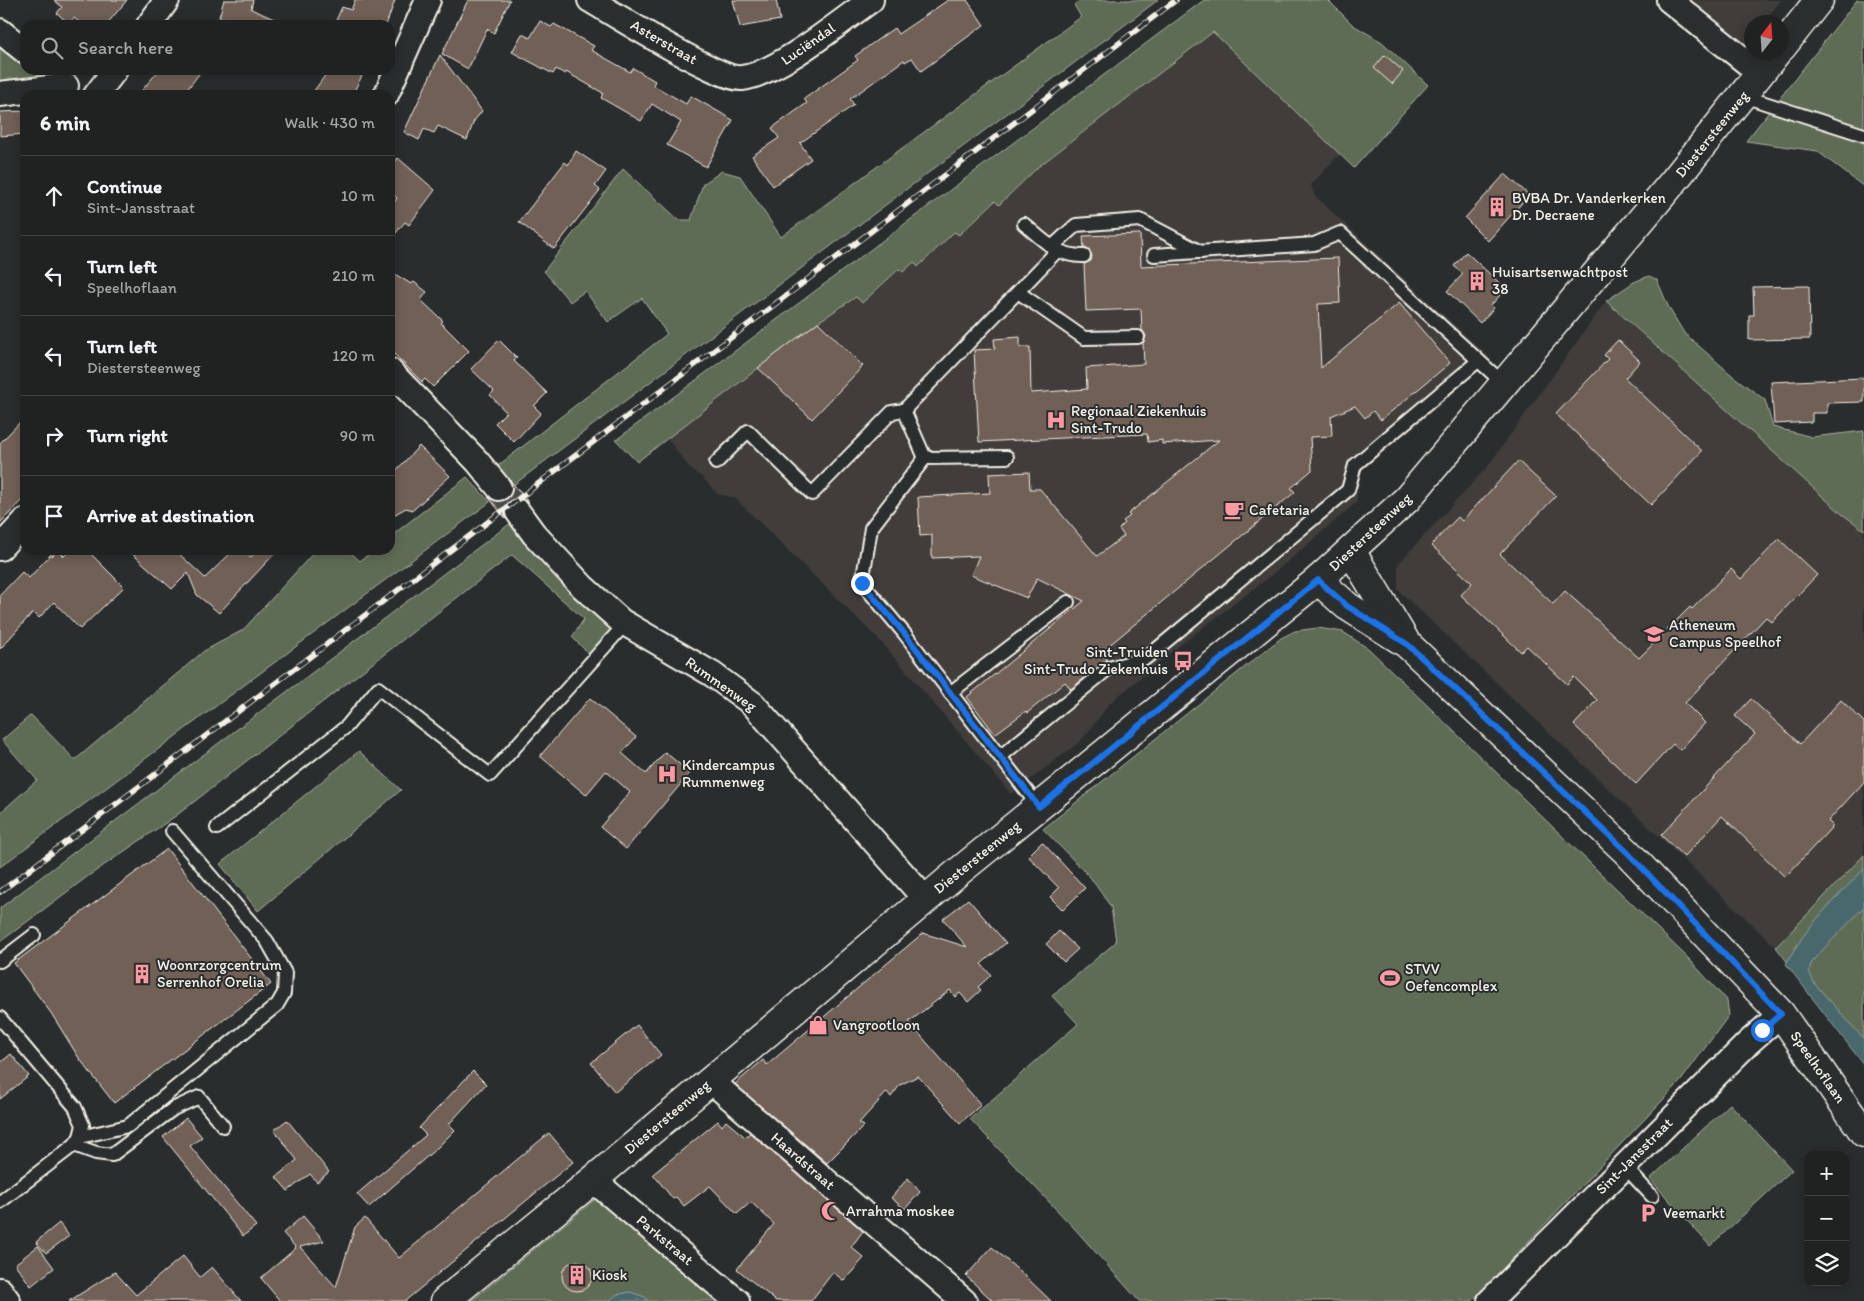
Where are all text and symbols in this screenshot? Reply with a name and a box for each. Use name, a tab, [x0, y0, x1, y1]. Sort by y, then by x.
north arrow	[1744, 15, 1789, 60]
street label: Asterstraat	[627, 16, 701, 68]
street label: Luciëndal	[777, 18, 839, 69]
search box	[20, 20, 395, 75]
icon: search	[38, 34, 66, 62]
text: Search here	[78, 36, 173, 59]
street label: Diestersteenweg	[1671, 87, 1753, 181]
text: 6 min	[40, 110, 90, 135]
text: Walk · 430 m	[285, 113, 375, 132]
text: Continue	[87, 175, 162, 198]
icon: ahead	[40, 182, 68, 210]
text: 10 m	[341, 186, 375, 205]
place label: BVBA Dr. Vanderkerken Dr. Decraene	[1512, 189, 1666, 224]
building icon: BVBA Dr. Vanderkerken Dr. Decraene	[1486, 196, 1508, 218]
text: Sint-Jansstraat	[87, 198, 195, 217]
text: Turn left	[87, 255, 157, 278]
icon: left	[40, 262, 68, 290]
place label: Huisartsenwachtpost 38	[1492, 263, 1628, 298]
text: 210 m	[332, 266, 375, 285]
building icon: Huisartsenwachtpost 38	[1466, 270, 1488, 292]
text: Speelhoflaan	[87, 278, 177, 297]
text: Turn left	[87, 335, 157, 358]
icon: left	[40, 342, 68, 370]
text: 120 m	[332, 346, 375, 365]
text: Diestersteenweg	[87, 358, 201, 377]
place label: Regionaal Ziekenhuis Sint-Trudo	[1071, 402, 1207, 437]
hospital icon: Regionaal Ziekenhuis Sint-Trudo	[1045, 409, 1067, 431]
icon: right	[40, 422, 68, 450]
text: Turn right	[87, 424, 168, 447]
text: 90 m	[340, 426, 375, 445]
street label: Diestersteenweg	[1325, 489, 1415, 575]
cafe icon: Cafetaria	[1223, 499, 1245, 521]
place label: Cafetaria	[1249, 501, 1310, 519]
icon: arrive	[40, 502, 68, 530]
text: Arrive at destination	[87, 504, 254, 527]
route end	[851, 572, 874, 595]
place label: Atheneum Campus Speelhof	[1669, 616, 1781, 651]
school or university icon: Atheneum Campus Speelhof	[1643, 623, 1665, 645]
place label: Sint-Truiden Sint-Trudo Ziekenhuis	[1024, 643, 1168, 678]
bus stop icon: Sint-Truiden Sint-Trudo Ziekenhuis	[1172, 650, 1194, 672]
street label: Rummenweg	[682, 653, 760, 715]
place label: Kindercampus Rummenweg	[682, 756, 775, 791]
hospital icon: Kindercampus Rummenweg	[656, 763, 678, 785]
street label: Diestersteenweg	[930, 816, 1024, 898]
place label: Woonrzorgcentrum Serrenhof Orelia	[157, 956, 282, 991]
place label: STVV Oefencomplex	[1405, 960, 1498, 995]
building icon: Woonrzorgcentrum Serrenhof Orelia	[131, 963, 153, 985]
sports icon: STVV Oefencomplex	[1379, 967, 1401, 989]
shop icon: Vangrootloon	[807, 1014, 829, 1036]
place label: Vangrootloon	[833, 1016, 921, 1034]
route start	[1751, 1019, 1774, 1042]
street label: Speelhoflaan	[1787, 1027, 1850, 1107]
street label: Diestersteenweg	[620, 1076, 714, 1158]
street label: Sint-Jansstraat	[1592, 1114, 1676, 1198]
street label: Haardstraat	[767, 1128, 839, 1194]
map controls	[1804, 1151, 1849, 1286]
button: +	[1804, 1151, 1849, 1196]
button: −	[1804, 1196, 1849, 1241]
mosque icon: Arrahma moskee	[820, 1200, 842, 1222]
place label: Arrahma moskee	[846, 1202, 955, 1220]
parking icon: Veemarkt	[1637, 1202, 1659, 1224]
place label: Veemarkt	[1663, 1204, 1725, 1222]
street label: Parkstraat	[633, 1211, 697, 1269]
button: layers	[1804, 1241, 1849, 1286]
building icon: Kiosk	[566, 1264, 588, 1286]
place label: Kiosk	[592, 1266, 628, 1284]

